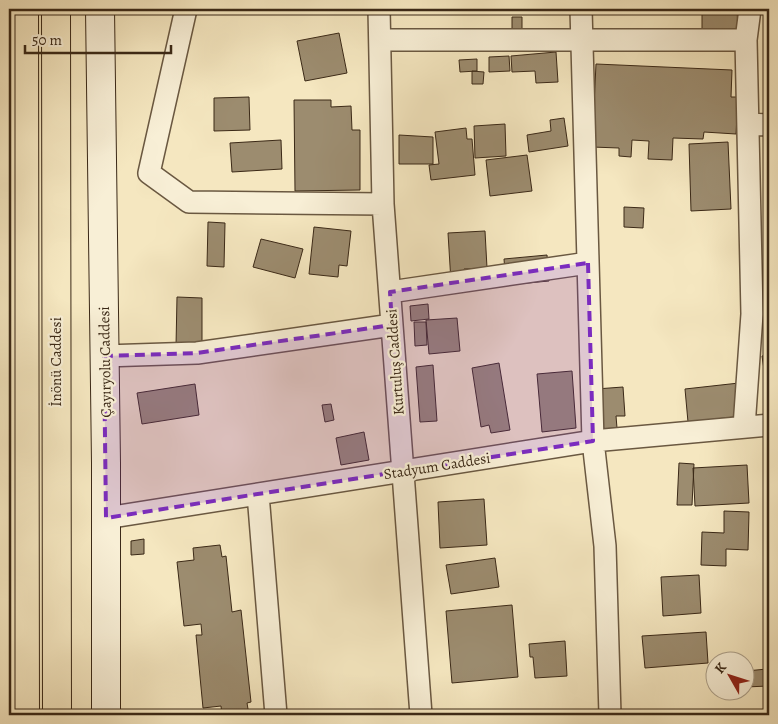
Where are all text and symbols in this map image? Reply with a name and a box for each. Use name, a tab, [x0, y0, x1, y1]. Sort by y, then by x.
scale bar	[25, 22, 171, 54]
text: 50 m	[32, 30, 62, 50]
street label: Çayıryolu Caddesi	[94, 306, 116, 418]
street label: Kurtuluş Caddesi	[381, 308, 409, 416]
street label: İnönü Caddesi	[46, 317, 66, 407]
street label: Stadyum Caddesi	[382, 448, 492, 484]
north arrow	[706, 652, 756, 702]
text: K	[710, 658, 731, 678]

